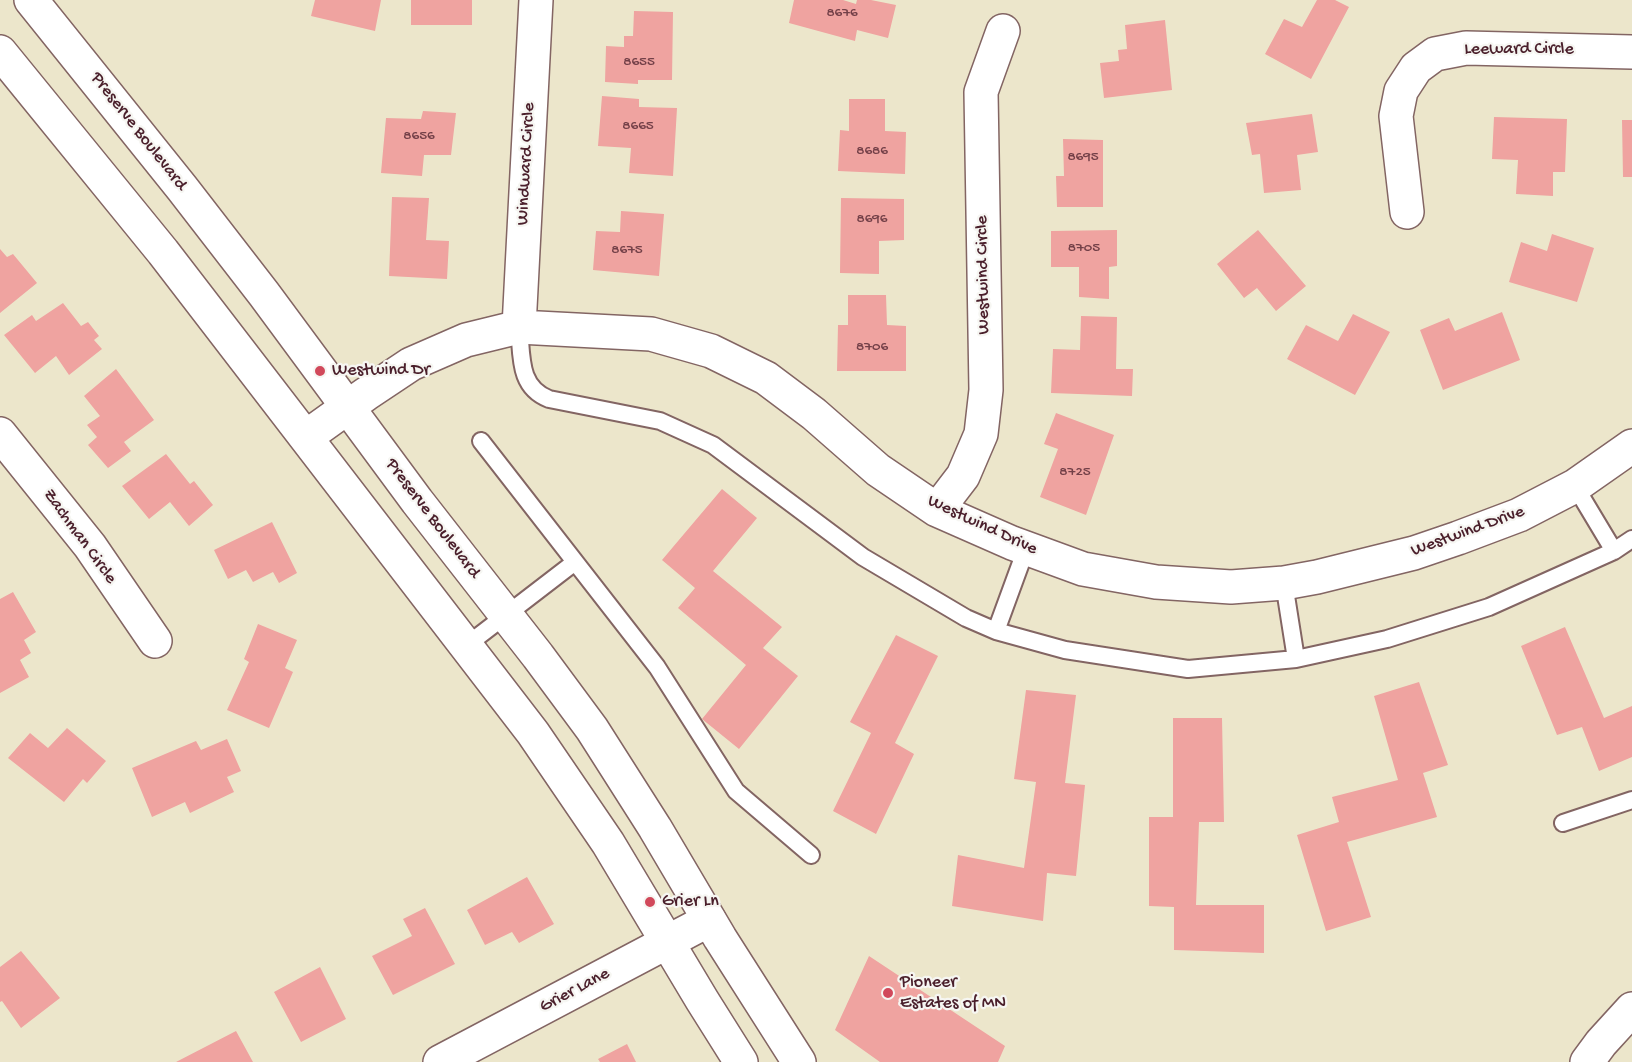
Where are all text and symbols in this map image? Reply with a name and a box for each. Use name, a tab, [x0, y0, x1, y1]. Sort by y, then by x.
house number: 8676	[826, 5, 858, 23]
street label: Leeward Circle	[1464, 39, 1574, 61]
house number: 8655	[623, 54, 655, 72]
street label: Preserve Boulevard	[85, 68, 191, 196]
street label: Windward Circle	[513, 102, 541, 226]
house number: 8665	[622, 118, 654, 136]
house number: 8656	[403, 128, 435, 146]
house number: 8686	[856, 143, 888, 161]
house number: 8695	[1067, 149, 1099, 167]
house number: 8696	[857, 211, 887, 229]
street label: Westwind Circle	[972, 215, 996, 335]
house number: 8705	[1068, 240, 1100, 258]
house number: 8675	[611, 242, 643, 260]
house number: 8706	[856, 339, 888, 357]
place label: Westwind Dr	[332, 360, 430, 382]
marker: Westwind Dr	[313, 364, 327, 378]
street label: Preserve Boulevard	[380, 455, 484, 583]
house number: 8725	[1059, 464, 1091, 482]
street label: Zachman Circle	[37, 485, 121, 589]
street label: Westwind Drive	[924, 491, 1040, 561]
street label: Westwind Drive	[1408, 501, 1528, 563]
place label: Grier Ln	[662, 891, 719, 913]
marker: Grier Ln	[643, 895, 657, 909]
street label: Grier Lane	[536, 964, 614, 1018]
place label: Pioneer Estates of MN	[900, 972, 1006, 1014]
marker: Pioneer Estates of MN	[881, 986, 895, 1000]

